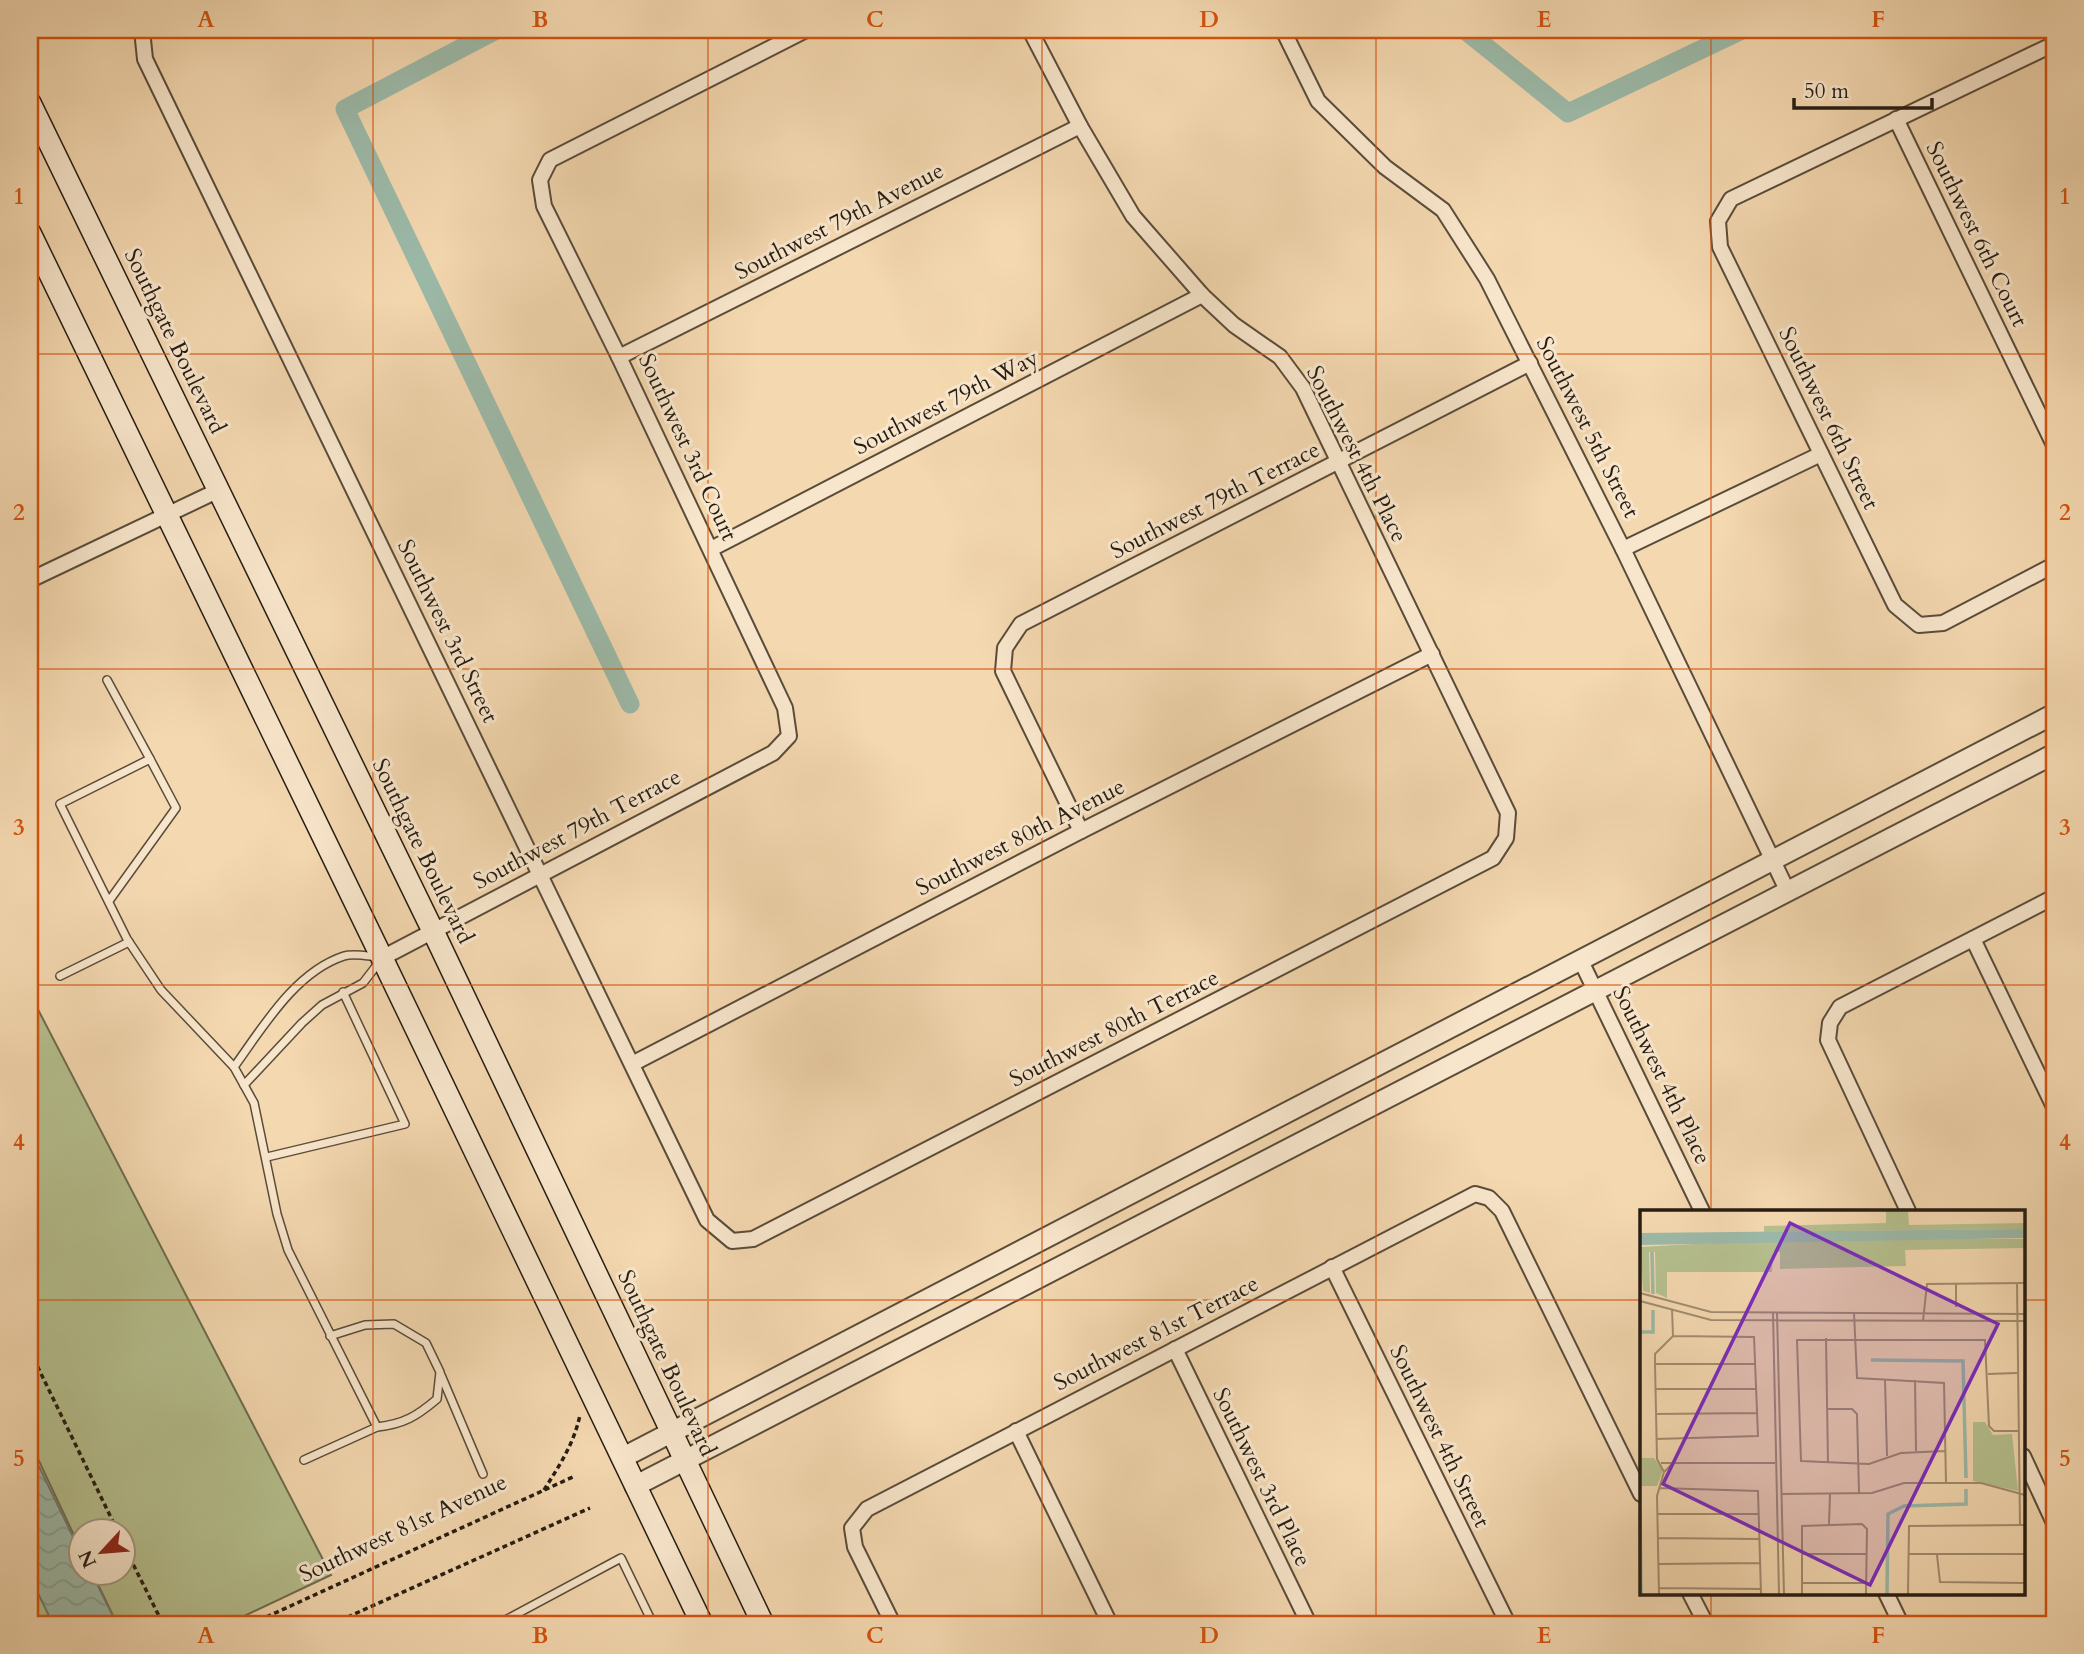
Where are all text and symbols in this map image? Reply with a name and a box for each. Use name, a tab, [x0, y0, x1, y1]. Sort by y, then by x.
text: A	[197, 4, 215, 35]
text: B	[532, 4, 548, 35]
text: C	[866, 4, 884, 35]
text: D	[1199, 4, 1219, 35]
text: E	[1537, 4, 1551, 35]
text: F	[1871, 4, 1885, 35]
scale bar	[1794, 66, 1932, 110]
text: 50 m	[1804, 77, 1849, 106]
street label: Southwest 6th Court	[1919, 136, 2035, 332]
street label: Southwest 79th Avenue	[729, 155, 949, 287]
text: 1	[13, 181, 25, 212]
text: 1	[2059, 181, 2071, 212]
street label: Southgate Boulevard	[117, 243, 234, 439]
street label: Southwest 6th Street	[1771, 321, 1887, 515]
street label: Southwest 5th Street	[1529, 331, 1647, 523]
street label: Southwest 79th Way	[848, 342, 1044, 462]
street label: Southwest 3rd Court	[631, 348, 745, 546]
street label: Southwest 4th Place	[1299, 360, 1415, 548]
street label: Southwest 79th Terrace	[1105, 434, 1325, 566]
text: 2	[13, 497, 25, 528]
text: 2	[2059, 497, 2071, 528]
street label: Southwest 3rd Street	[390, 534, 506, 728]
street label: Southgate Boulevard	[365, 753, 482, 949]
street label: Southwest 79th Terrace	[468, 761, 686, 897]
street label: Southwest 80th Avenue	[910, 771, 1130, 903]
text: 3	[13, 812, 25, 843]
text: 3	[2059, 812, 2071, 843]
street label: Southwest 80th Terrace	[1004, 962, 1224, 1094]
street label: Southwest 4th Place	[1605, 981, 1719, 1169]
text: 4	[13, 1127, 25, 1158]
text: 4	[2059, 1127, 2071, 1158]
inset map	[1640, 1210, 2024, 1594]
street label: Southgate Boulevard	[610, 1265, 724, 1462]
street label: Southwest 81st Terrace	[1048, 1268, 1264, 1398]
street label: Southwest 4th Street	[1382, 1339, 1498, 1533]
street label: Southwest 3rd Place	[1205, 1382, 1319, 1572]
text: 5	[13, 1443, 25, 1474]
text: 5	[2059, 1443, 2071, 1474]
street label: Southwest 81st Avenue	[294, 1466, 512, 1590]
north arrow	[66, 1518, 136, 1588]
text: N	[72, 1545, 103, 1572]
text: A	[197, 1620, 215, 1651]
text: B	[532, 1620, 548, 1651]
text: C	[866, 1620, 884, 1651]
text: D	[1199, 1620, 1219, 1651]
text: E	[1537, 1620, 1551, 1651]
text: F	[1871, 1620, 1885, 1651]

